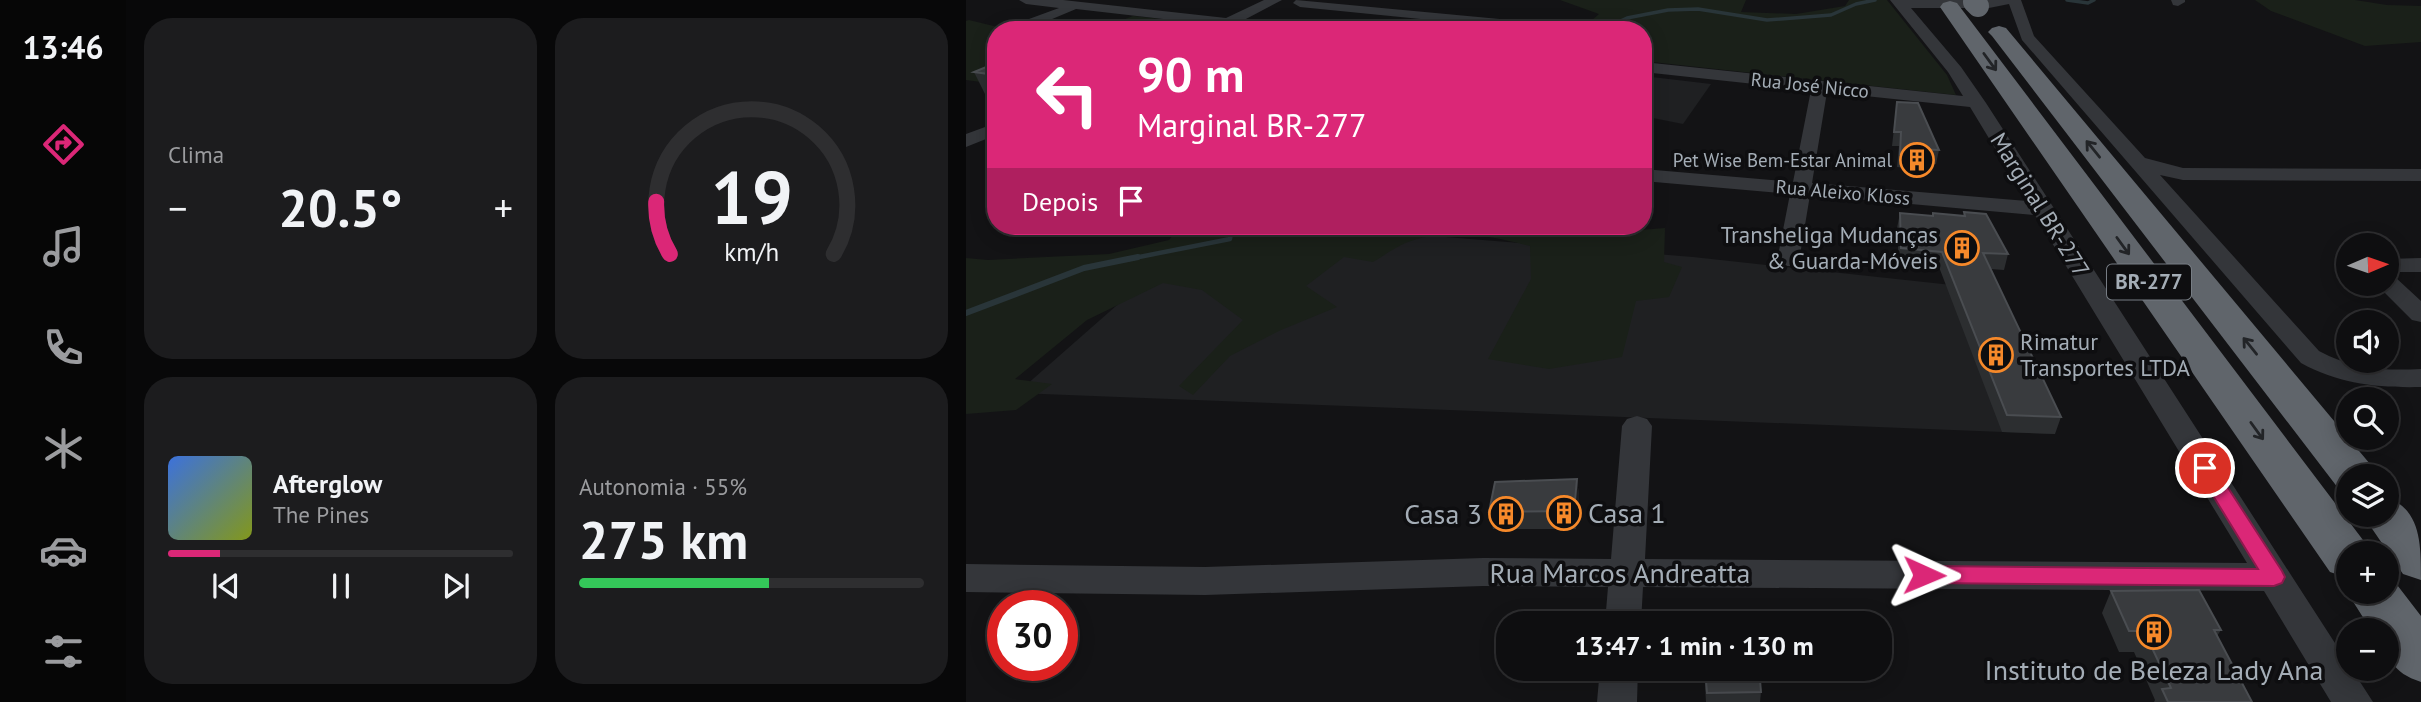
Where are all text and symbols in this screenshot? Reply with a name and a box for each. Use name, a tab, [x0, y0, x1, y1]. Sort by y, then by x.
text: 13:46	[22, 26, 104, 68]
text: 90 m	[1137, 42, 1244, 106]
icon: left	[1022, 49, 1113, 140]
one-way arrow	[1983, 52, 1997, 71]
street label: Rua José Nicco	[1750, 67, 1870, 103]
text: Marginal BR-277	[1137, 104, 1366, 146]
icon: directions	[39, 120, 88, 169]
street label: Marginal BR-277	[1984, 127, 2096, 282]
text: Clima	[168, 140, 224, 169]
building icon: Pet Wise Bem-Estar Animal	[1898, 141, 1936, 179]
one-way arrow	[2085, 141, 2100, 159]
place label: Pet Wise Bem-Estar Animal	[1673, 148, 1892, 172]
text: 19	[710, 151, 793, 245]
text: 20.5°	[279, 174, 402, 241]
street label: Rua Aleixo Kloss	[1775, 174, 1911, 210]
icon: arrive	[1112, 182, 1150, 220]
text: −	[168, 183, 187, 232]
text: +	[494, 183, 513, 232]
text: Depois	[1022, 185, 1098, 218]
place label: Transheliga Mudanças & Guarda-Móveis	[1721, 220, 1938, 275]
icon: music	[39, 222, 88, 271]
building icon: Transheliga Mudanças & Guarda-Móveis	[1943, 229, 1981, 267]
north arrow	[2336, 233, 2399, 296]
map controls	[2336, 233, 2399, 681]
text: km/h	[724, 236, 779, 268]
one-way arrow	[2116, 236, 2131, 255]
road number: BR-277	[2107, 264, 2191, 300]
button: sound	[2336, 310, 2399, 373]
icon: phone	[39, 323, 88, 372]
place label: Rimatur Transportes LTDA	[2020, 327, 2190, 382]
building icon: Rimatur Transportes LTDA	[1977, 336, 2015, 374]
one-way arrow	[2242, 338, 2258, 356]
button: search	[2336, 387, 2399, 450]
one-way arrow	[2249, 421, 2264, 440]
icon: climate	[39, 424, 88, 473]
pin	[2175, 438, 2235, 498]
icon: arrive	[2186, 449, 2224, 487]
button: layers	[2336, 464, 2399, 527]
text: Afterglow	[273, 467, 382, 500]
text: Autonomia · 55%	[579, 472, 747, 501]
building icon: Casa 1	[1545, 494, 1583, 532]
place label: Casa 1	[1588, 494, 1666, 531]
place label: Casa 3	[1404, 495, 1482, 532]
building icon: Casa 3	[1487, 495, 1525, 533]
text: The Pines	[273, 500, 369, 529]
text: 275 km	[579, 506, 748, 573]
icon: car	[39, 526, 88, 575]
position arrow	[1887, 538, 1961, 612]
button: +	[2336, 541, 2399, 604]
street label: Rua Marcos Andreatta	[1489, 554, 1751, 591]
icon: previous	[207, 567, 245, 605]
icon: pause	[322, 567, 360, 605]
icon: next	[437, 567, 475, 605]
speed limit sign: 30	[987, 590, 1078, 681]
building icon: Instituto de Beleza Lady Ana	[2135, 613, 2173, 651]
button: −	[2336, 618, 2399, 681]
icon: filters	[39, 627, 88, 676]
text: 13:47 · 1 min · 130 m	[1574, 629, 1814, 662]
place label: Instituto de Beleza Lady Ana	[1985, 651, 2323, 688]

